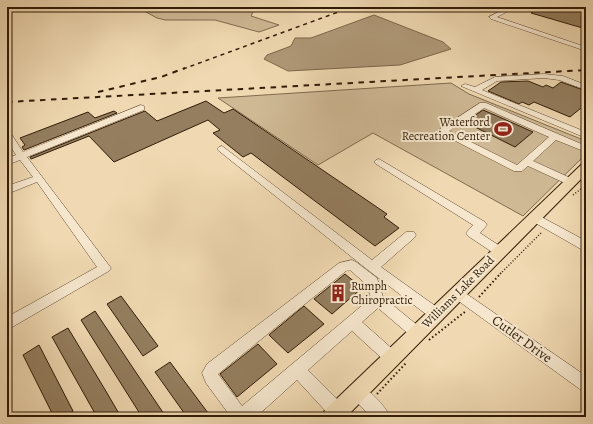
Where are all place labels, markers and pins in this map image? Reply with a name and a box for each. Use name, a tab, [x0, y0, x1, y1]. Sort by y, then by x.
place label: Waterford Recreation Center	[402, 114, 491, 144]
sports icon: Waterford Recreation Center	[493, 119, 513, 139]
place label: Rumph Chiropractic	[351, 278, 413, 308]
building icon: Rumph Chiropractic	[328, 283, 348, 303]

